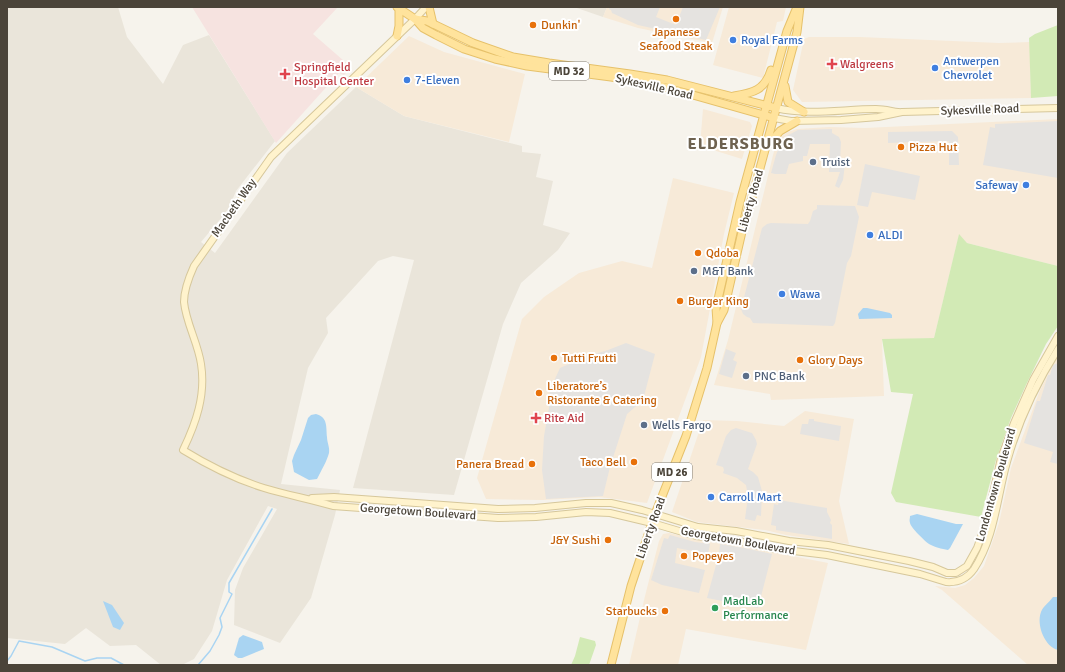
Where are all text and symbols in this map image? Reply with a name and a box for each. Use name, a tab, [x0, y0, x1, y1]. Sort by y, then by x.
marker: Japanese Seafood Steak	[671, 14, 681, 24]
place label: Dunkin'	[541, 18, 580, 33]
marker: Dunkin'	[528, 20, 538, 30]
place label: Japanese Seafood Steak	[639, 25, 713, 54]
place label: Royal Farms	[741, 33, 803, 48]
marker: Royal Farms	[728, 35, 738, 45]
place label: Antwerpen Chevrolet	[943, 54, 999, 83]
place label: Walgreens	[840, 57, 894, 72]
marker: Walgreens	[827, 59, 837, 69]
place label: Springfield Hospital Center	[294, 60, 374, 89]
road number: MD 32	[549, 62, 589, 80]
marker: Antwerpen Chevrolet	[930, 63, 940, 73]
marker: Springfield Hospital Center	[279, 68, 291, 80]
street label: Sykesville Road	[614, 71, 694, 103]
place label: 7-Eleven	[415, 73, 460, 88]
marker: 7-Eleven	[402, 75, 412, 85]
street label: Sykesville Road	[940, 101, 1020, 119]
district label: ELDERSBURG	[688, 134, 794, 154]
place label: Pizza Hut	[909, 140, 957, 155]
marker: Pizza Hut	[896, 142, 906, 152]
place label: Truist	[821, 155, 850, 170]
marker: Truist	[808, 157, 818, 167]
street label: Liberty Road	[735, 168, 767, 234]
street label: Macbeth Way	[208, 175, 260, 240]
place label: Safeway	[975, 178, 1018, 193]
marker: Safeway	[1021, 180, 1031, 190]
place label: ALDI	[878, 228, 903, 243]
marker: ALDI	[865, 230, 875, 240]
place label: Qdoba	[706, 246, 739, 261]
marker: Qdoba	[693, 248, 703, 258]
place label: M&T Bank	[702, 264, 753, 279]
marker: M&T Bank	[689, 266, 699, 276]
place label: Wawa	[790, 287, 820, 302]
marker: Wawa	[777, 289, 787, 299]
place label: Burger King	[688, 294, 749, 309]
marker: Burger King	[675, 296, 685, 306]
place label: Tutti Frutti	[562, 351, 617, 366]
marker: Tutti Frutti	[549, 353, 559, 363]
place label: Glory Days	[808, 353, 863, 368]
marker: Glory Days	[795, 355, 805, 365]
place label: PNC Bank	[754, 369, 805, 384]
marker: PNC Bank	[741, 371, 751, 381]
place label: Liberatore’s Ristorante & Catering	[547, 379, 657, 408]
marker: Liberatore’s Ristorante & Catering	[534, 388, 544, 398]
place label: Rite Aid	[544, 411, 584, 426]
marker: Rite Aid	[531, 413, 541, 423]
place label: Wells Fargo	[652, 418, 711, 433]
marker: Wells Fargo	[639, 420, 649, 430]
street label: Londontown Boulevard	[973, 426, 1019, 544]
place label: Taco Bell	[580, 455, 626, 470]
place label: Panera Bread	[456, 457, 524, 472]
marker: Taco Bell	[629, 457, 639, 467]
marker: Panera Bread	[527, 459, 537, 469]
road number: MD 26	[652, 463, 692, 481]
place label: Carroll Mart	[719, 490, 781, 505]
marker: Carroll Mart	[706, 492, 716, 502]
street label: Liberty Road	[633, 495, 669, 561]
street label: Georgetown Boulevard	[360, 500, 476, 524]
street label: Georgetown Boulevard	[679, 524, 797, 558]
place label: J&Y Sushi	[550, 533, 600, 548]
marker: J&Y Sushi	[603, 535, 613, 545]
place label: Popeyes	[692, 549, 734, 564]
marker: Popeyes	[679, 551, 689, 561]
place label: MadLab Performance	[723, 594, 789, 623]
marker: MadLab Performance	[710, 603, 720, 613]
place label: Starbucks	[606, 604, 657, 619]
marker: Starbucks	[660, 606, 670, 616]

